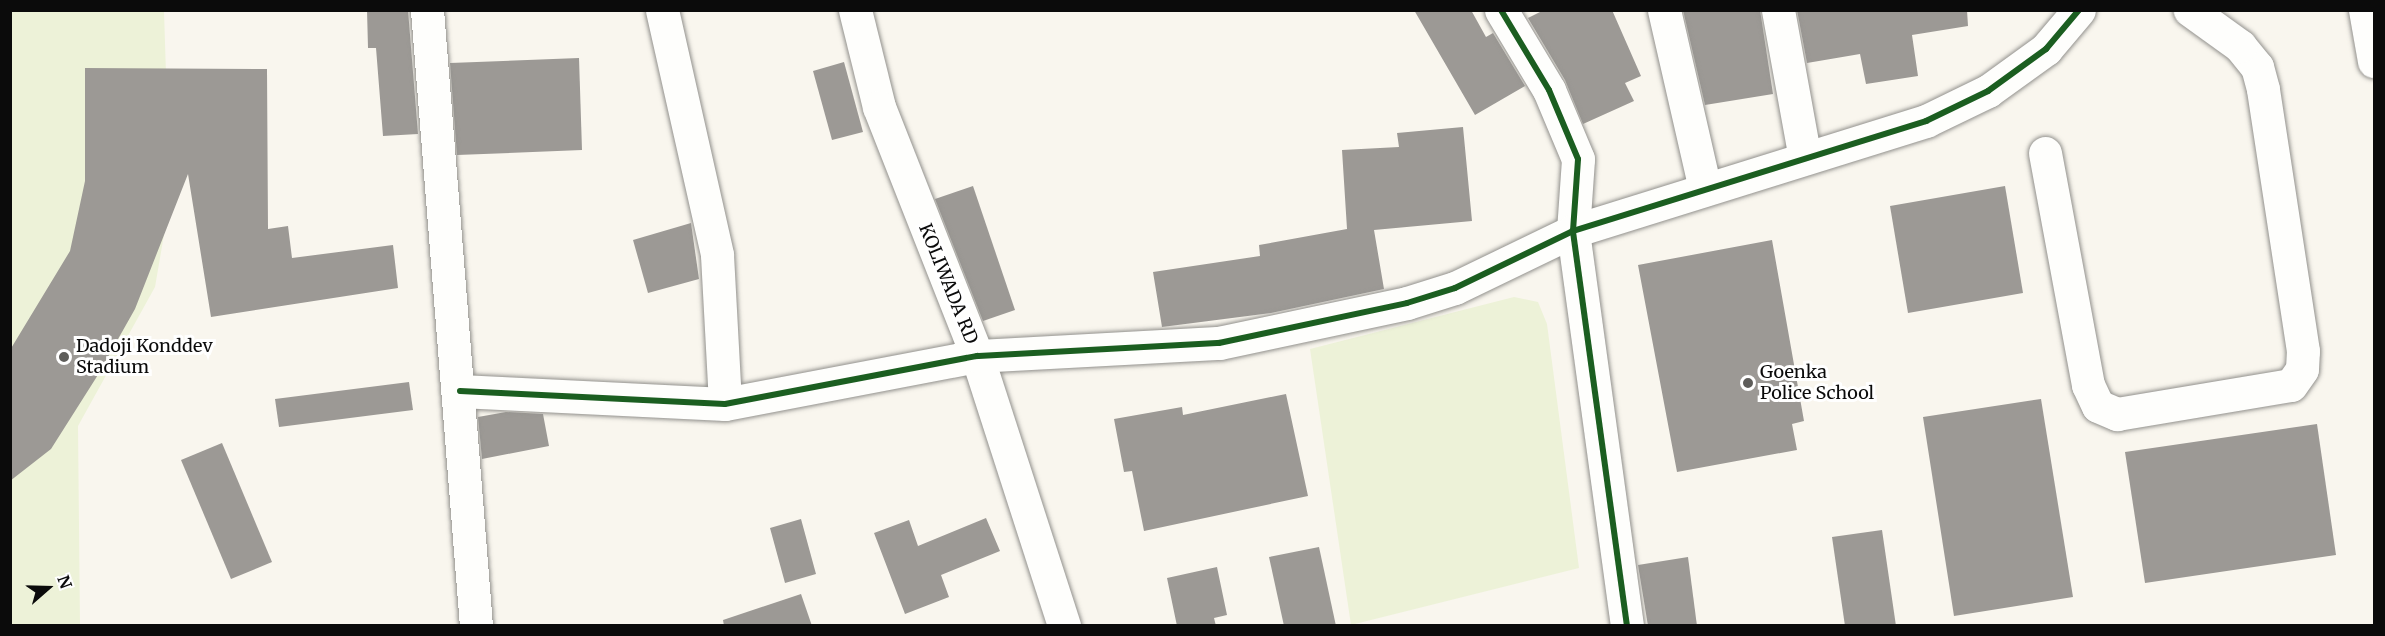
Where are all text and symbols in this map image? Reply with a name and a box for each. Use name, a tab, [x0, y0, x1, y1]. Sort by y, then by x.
street label: KOLIWADA RD	[914, 221, 982, 347]
place label: Dadoji Konddev Stadium	[76, 336, 213, 378]
marker: Dadoji Konddev Stadium	[57, 350, 71, 364]
place label: Goenka Police School	[1760, 362, 1874, 404]
marker: Goenka Police School	[1741, 376, 1755, 390]
north arrow	[18, 558, 78, 618]
text: N	[53, 572, 76, 591]

